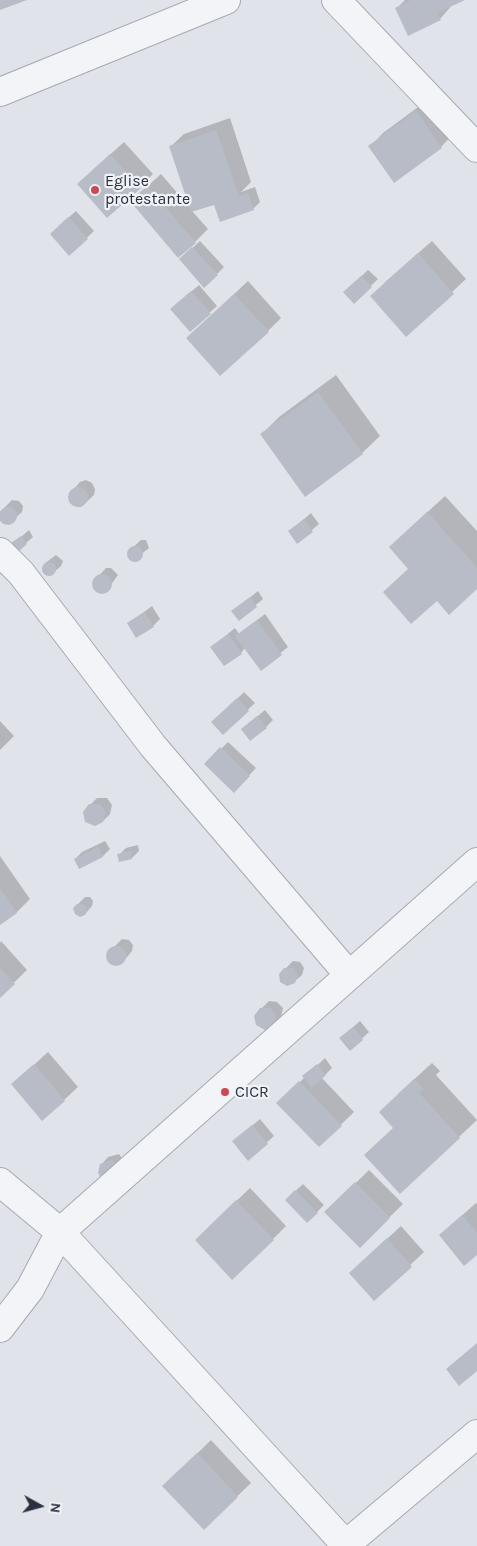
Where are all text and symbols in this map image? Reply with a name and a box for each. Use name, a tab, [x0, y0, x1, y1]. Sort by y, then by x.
place label: Eglise protestante	[105, 171, 190, 209]
marker: Eglise protestante	[89, 184, 101, 196]
place label: CICR	[235, 1082, 269, 1102]
marker: CICR	[219, 1086, 231, 1098]
north arrow	[15, 1481, 65, 1531]
text: N	[46, 1502, 64, 1514]

